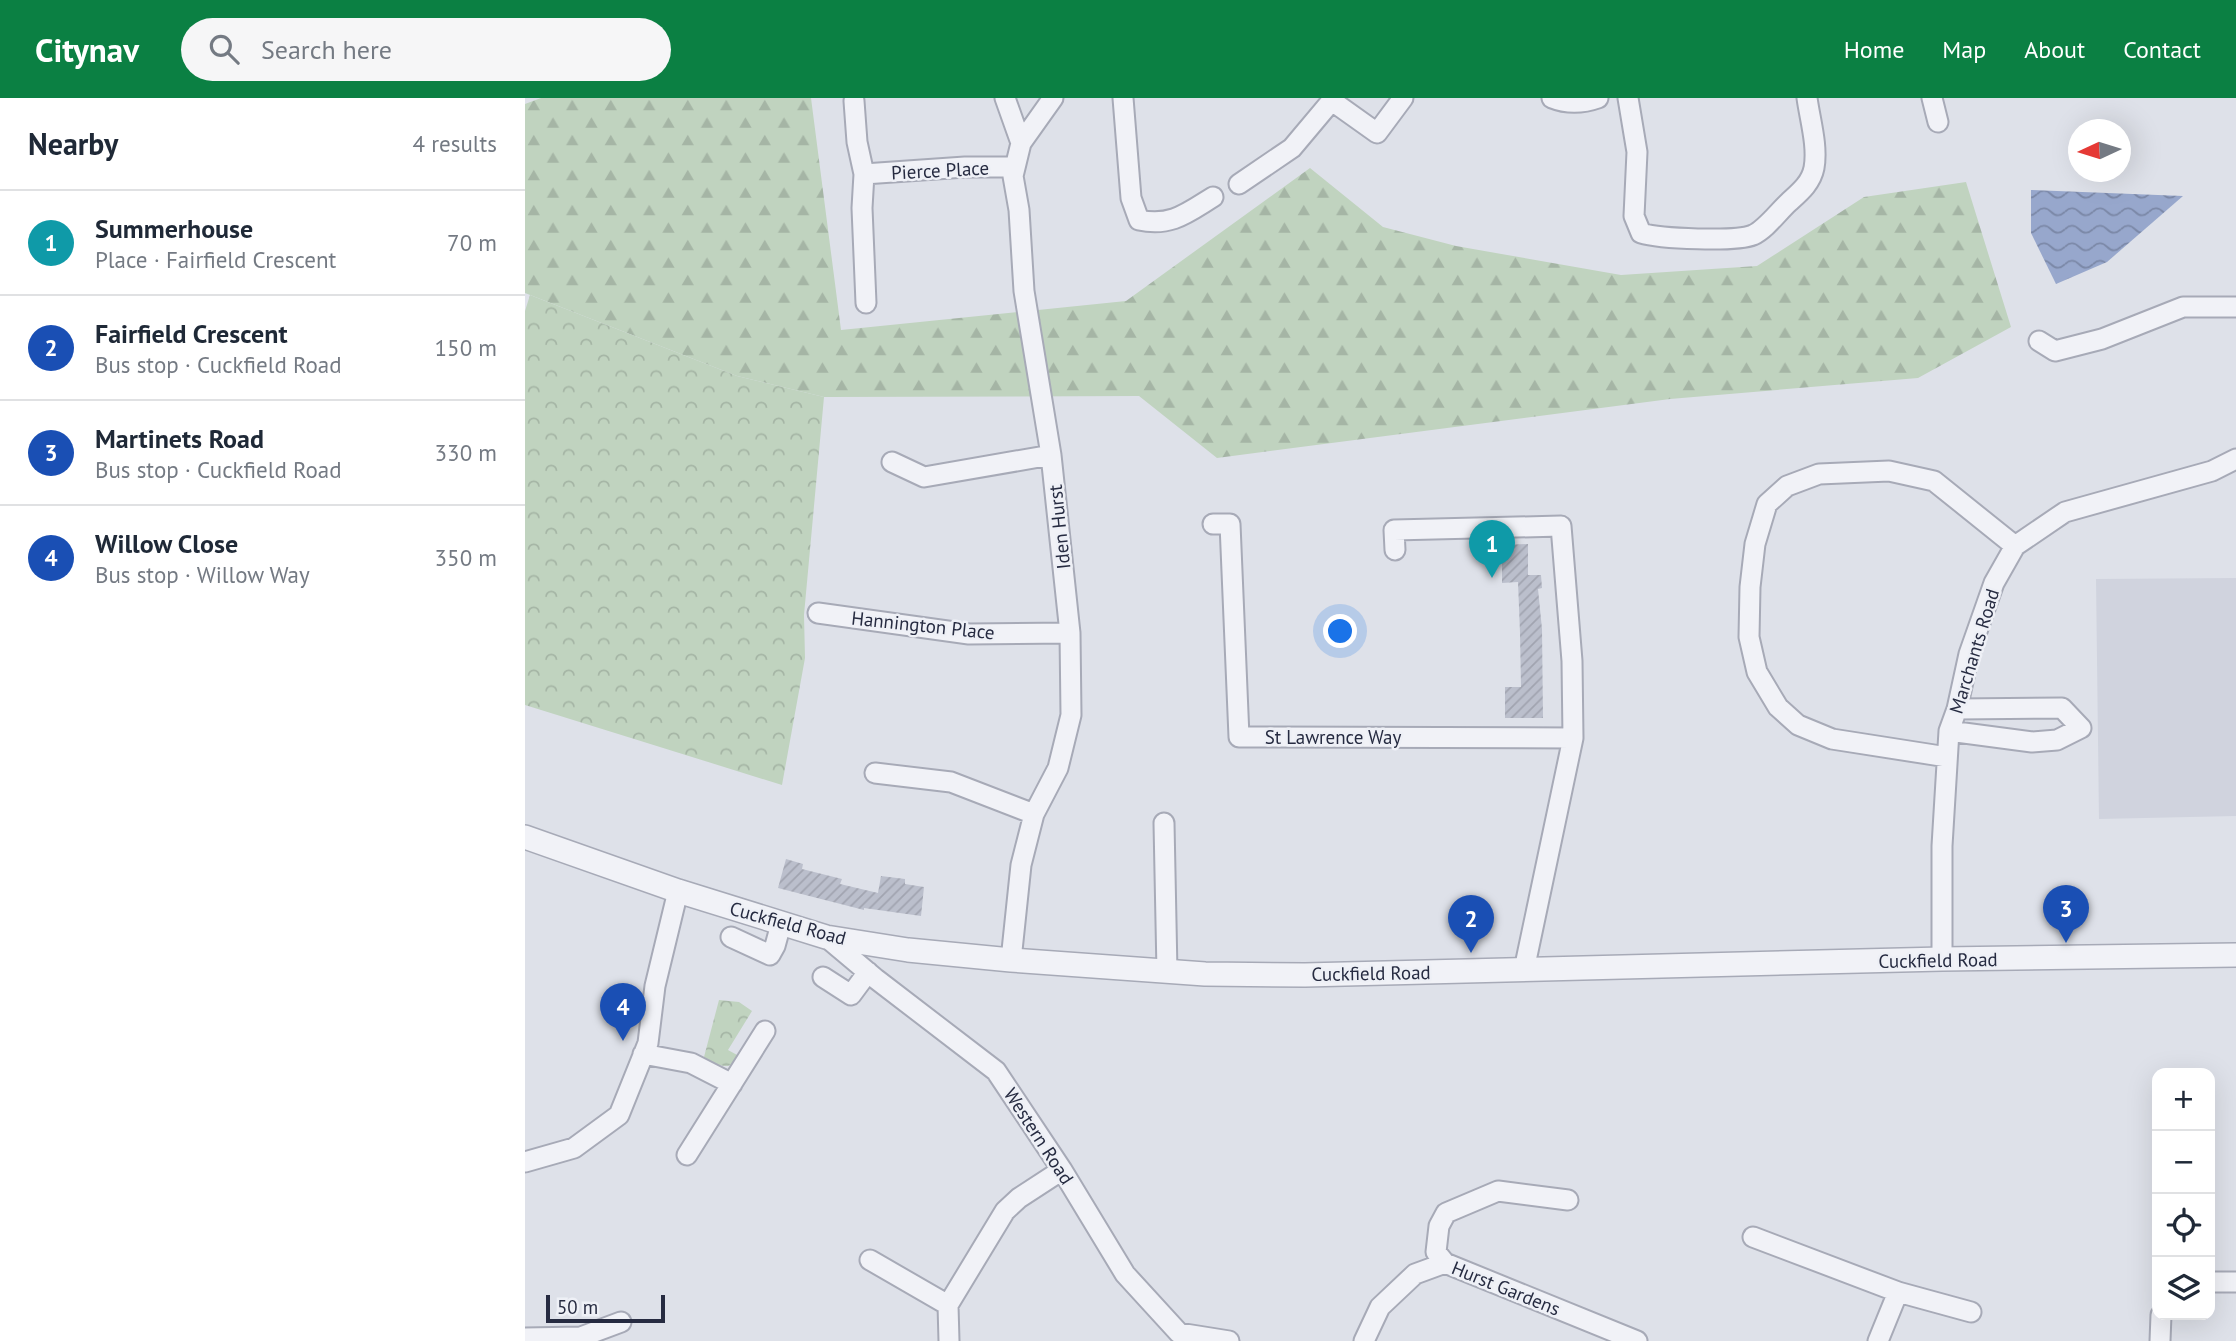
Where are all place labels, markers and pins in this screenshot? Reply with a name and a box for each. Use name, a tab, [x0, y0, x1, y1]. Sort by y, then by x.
pin: 1	[1469, 520, 1515, 578]
pin: 3	[2043, 885, 2089, 943]
pin: 2	[1448, 895, 1494, 953]
pin: 4	[600, 983, 646, 1041]

